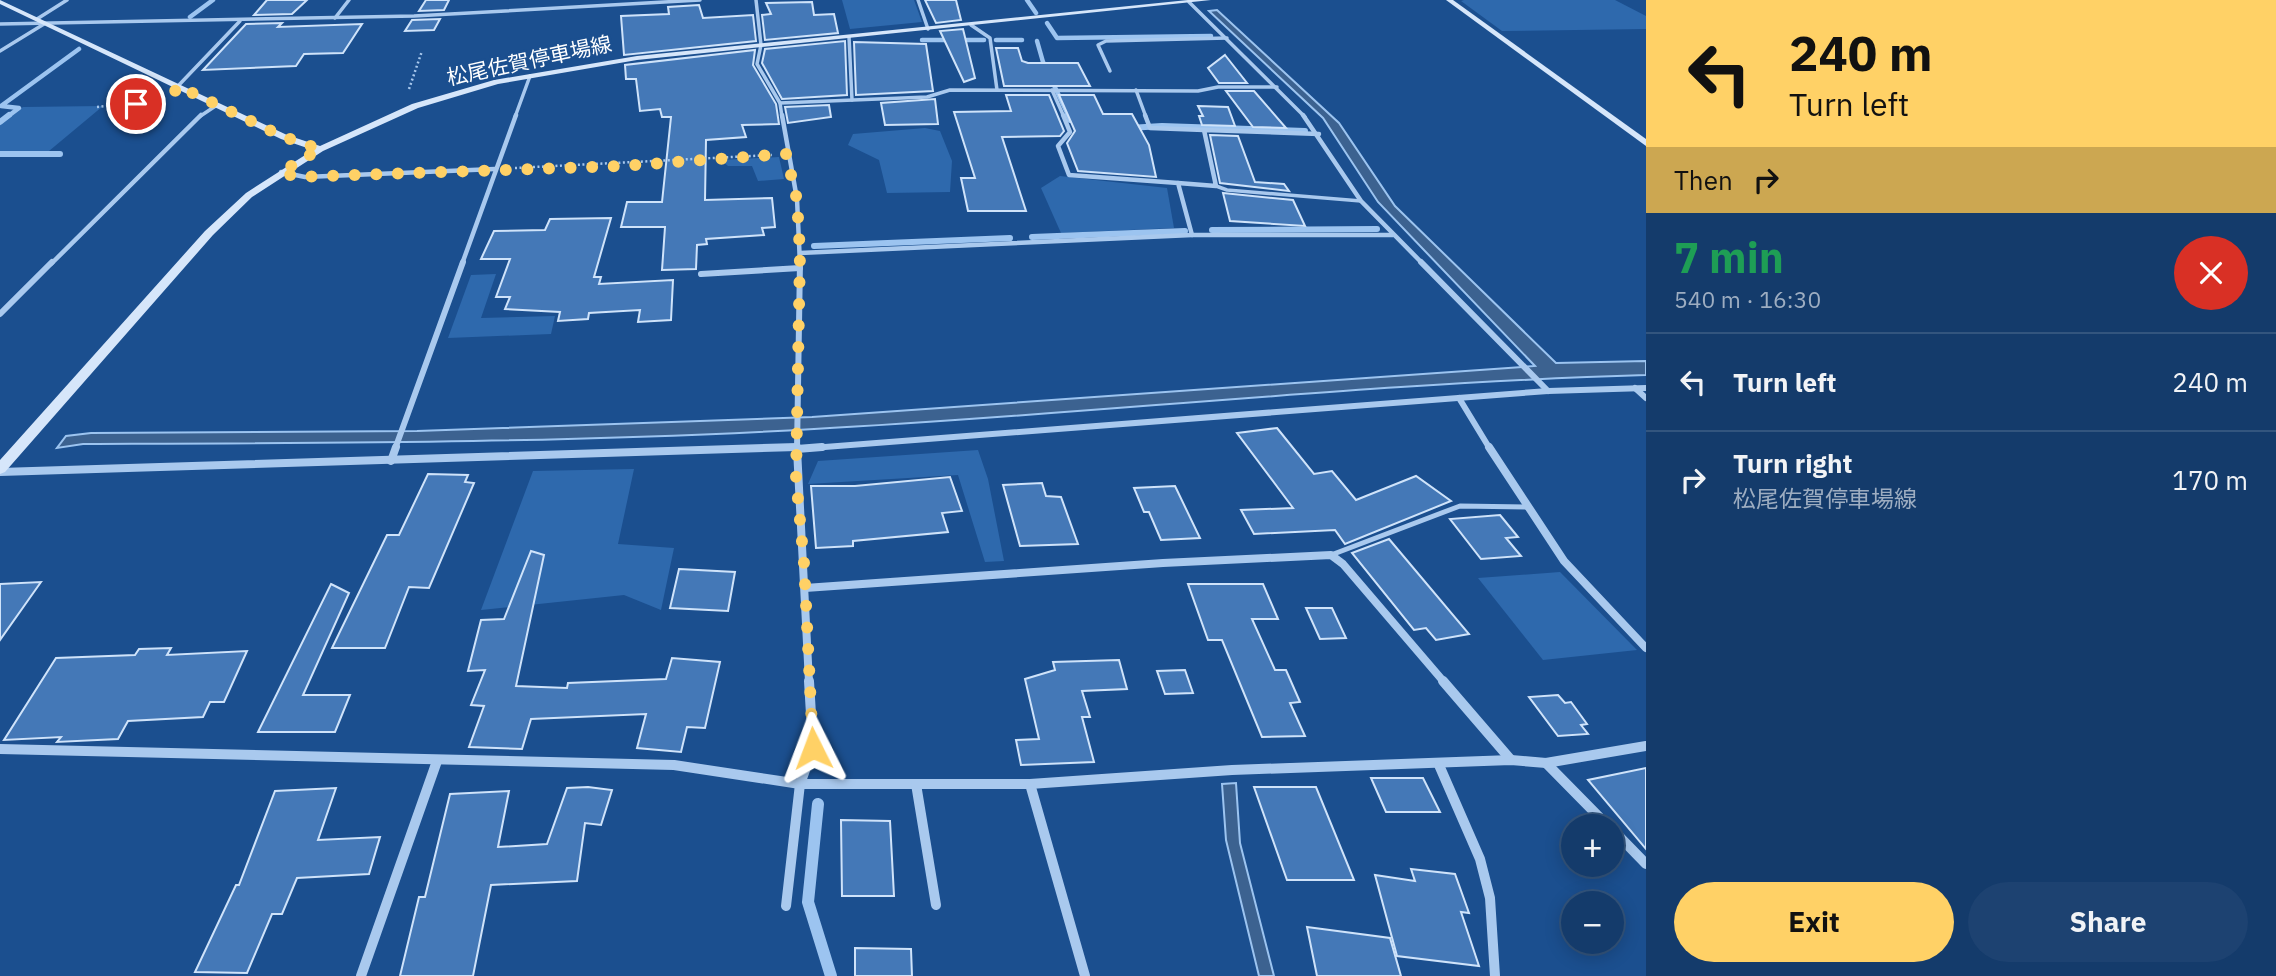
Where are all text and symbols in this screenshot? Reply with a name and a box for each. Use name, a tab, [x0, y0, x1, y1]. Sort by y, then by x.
text: 240 m	[1789, 21, 1933, 84]
icon: left	[1674, 28, 1765, 119]
street label: 松尾佐賀停車場線	[444, 29, 614, 91]
pin	[106, 74, 166, 134]
text: Turn left	[1789, 83, 1909, 125]
icon: arrive	[117, 85, 155, 123]
icon: right	[1747, 161, 1785, 199]
text: Then	[1674, 163, 1733, 197]
text: 7 min	[1674, 230, 1784, 285]
button: close	[2174, 236, 2248, 310]
text: 540 m · 16:30	[1674, 284, 1821, 314]
icon: left	[1674, 363, 1712, 401]
text: Turn left	[1733, 365, 1836, 399]
text: 240 m	[2172, 365, 2248, 399]
text: Turn right	[1733, 446, 1852, 480]
icon: right	[1674, 461, 1712, 499]
text: 170 m	[2172, 463, 2248, 497]
text: 松尾佐賀停車場線	[1733, 483, 1917, 513]
position arrow	[776, 711, 850, 785]
map controls	[1561, 814, 1624, 954]
button: +	[1561, 814, 1624, 877]
button: Exit	[1674, 882, 1954, 962]
button: Share	[1968, 882, 2248, 962]
button: −	[1561, 891, 1624, 954]

